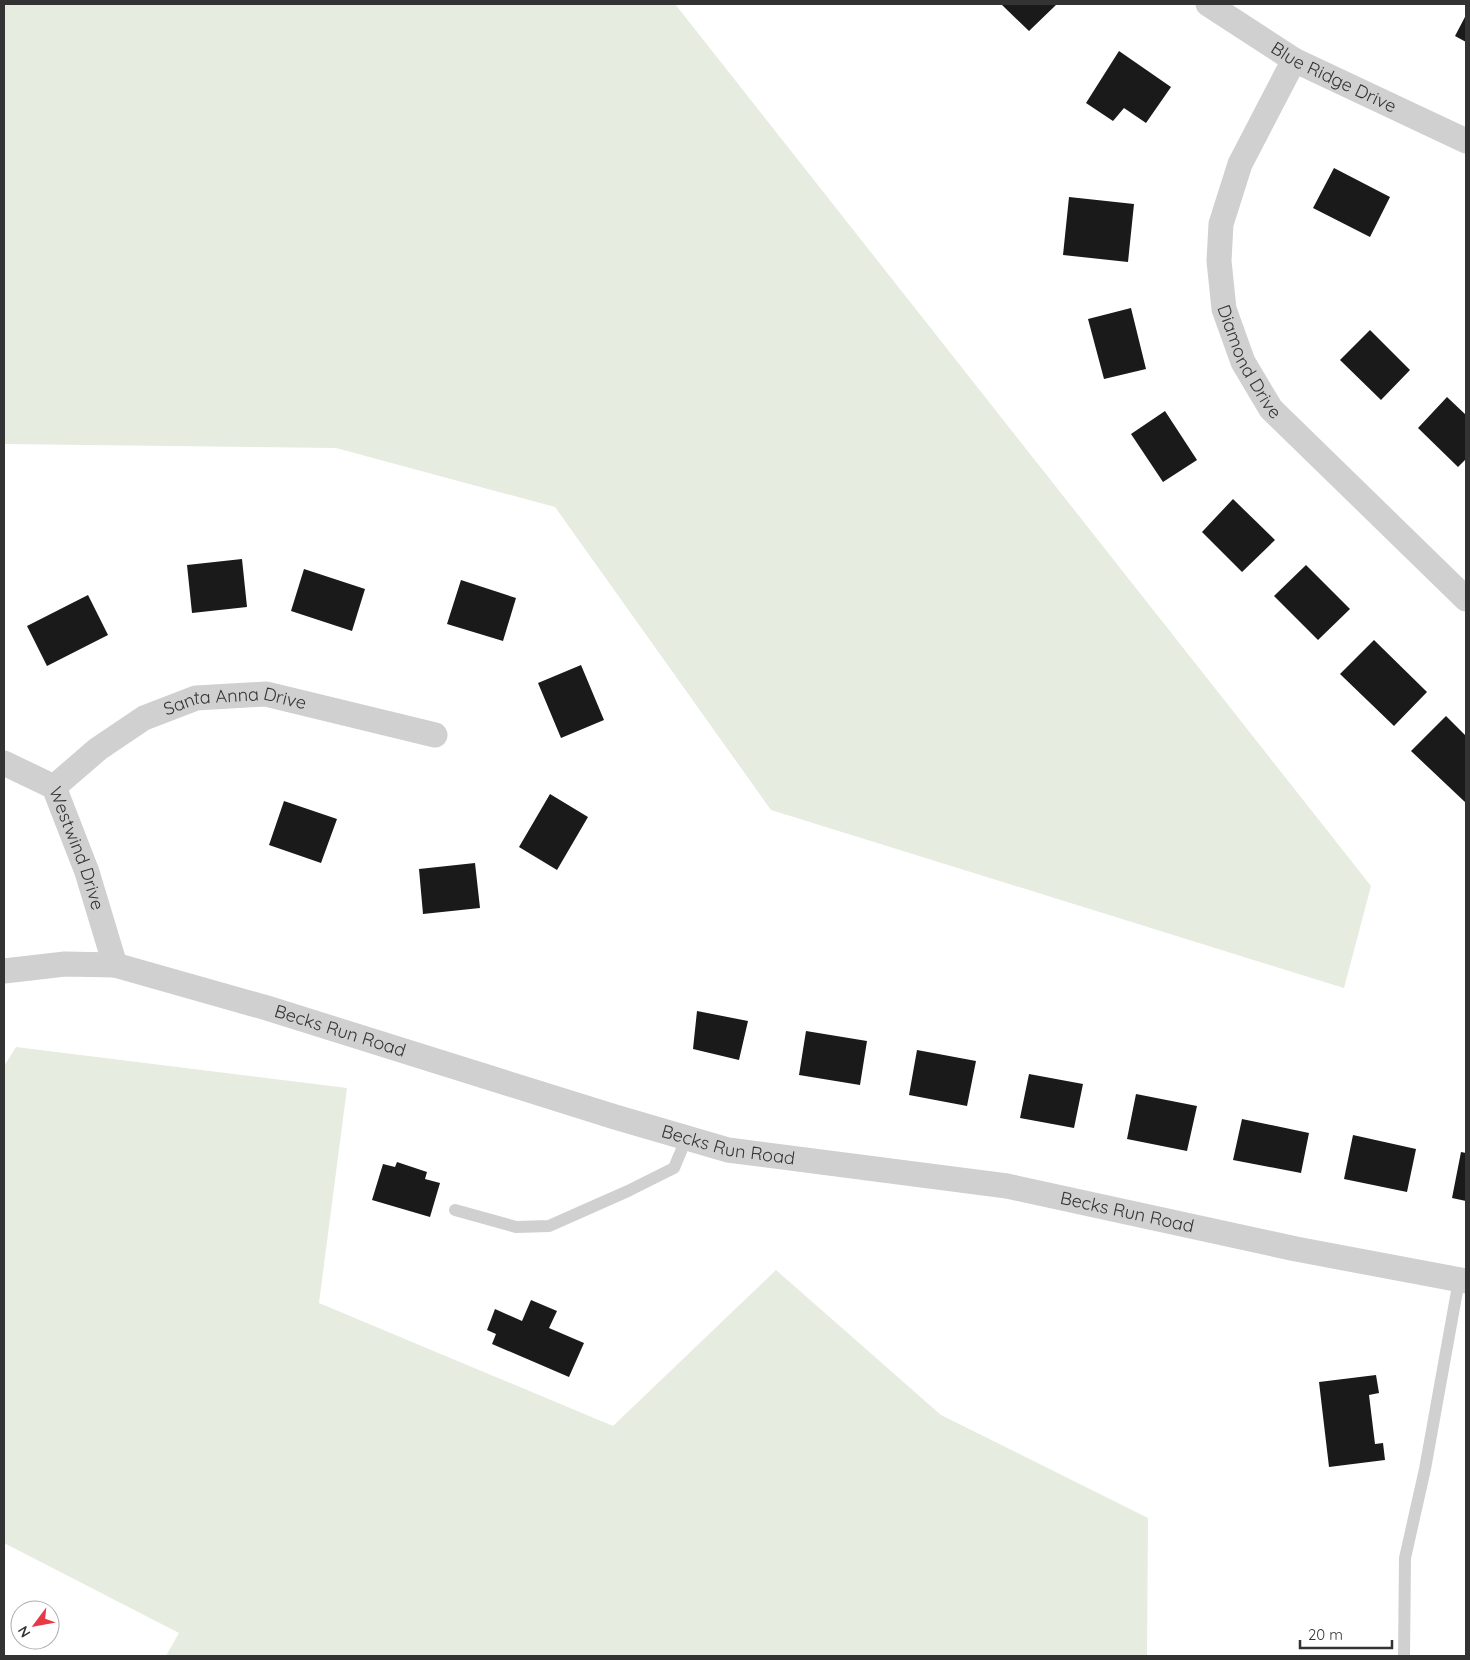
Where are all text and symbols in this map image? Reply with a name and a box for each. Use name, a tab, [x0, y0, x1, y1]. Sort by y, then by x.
street label: Blue Ridge Drive	[1267, 36, 1400, 118]
street label: Diamond Drive	[1212, 301, 1286, 424]
street label: Santa Anna Drive	[160, 682, 309, 720]
street label: Westwind Drive	[44, 783, 110, 913]
street label: Becks Run Road	[272, 999, 409, 1062]
street label: Becks Run Road	[659, 1119, 796, 1170]
street label: Becks Run Road	[1058, 1186, 1196, 1237]
north arrow	[10, 1600, 60, 1650]
scale bar	[1300, 1618, 1392, 1650]
text: N	[14, 1623, 34, 1641]
text: 20 m	[1308, 1625, 1343, 1644]

